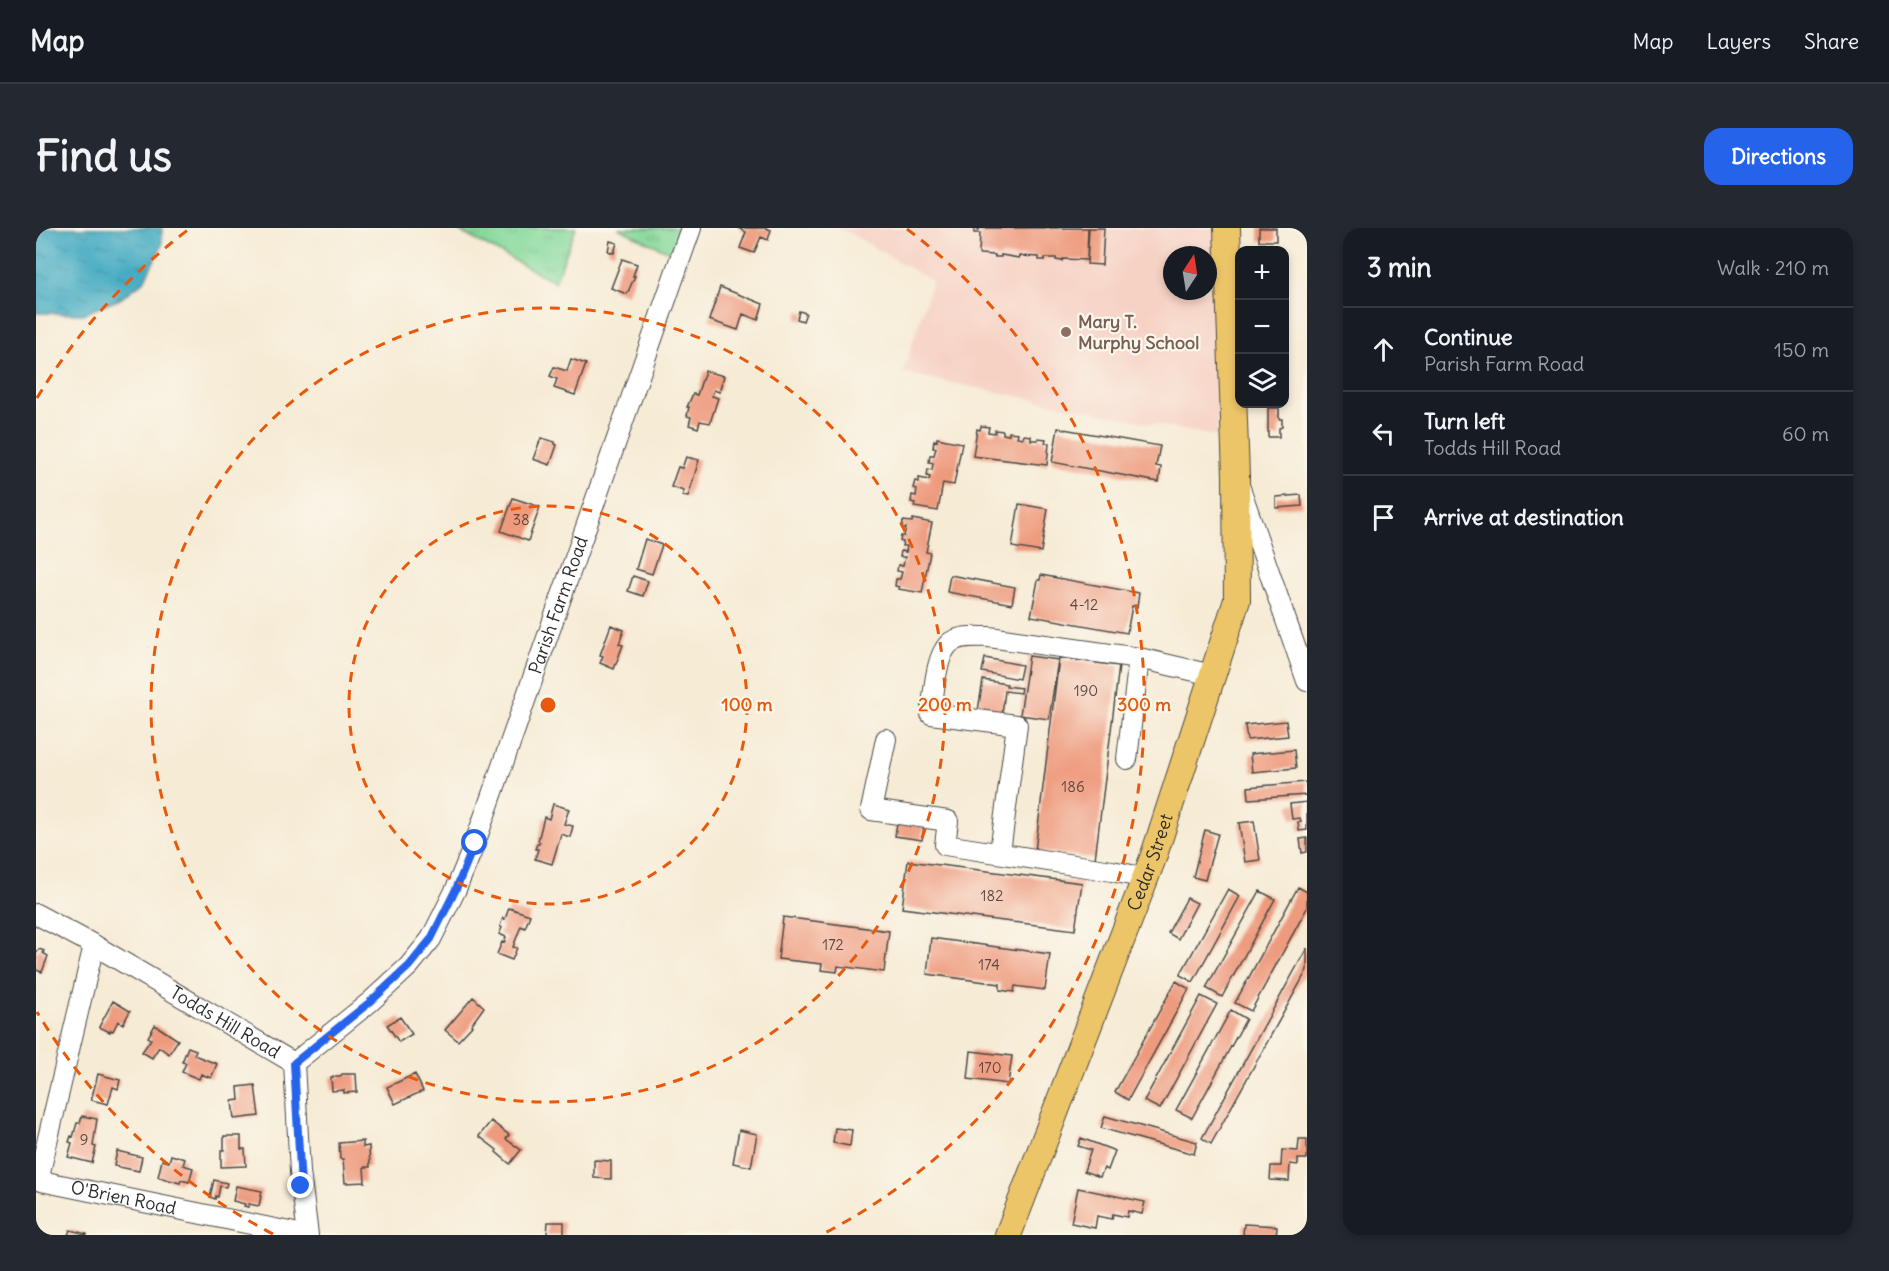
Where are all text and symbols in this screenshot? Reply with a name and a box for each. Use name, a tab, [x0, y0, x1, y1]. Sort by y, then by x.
text: Map	[30, 23, 84, 59]
text: Map	[1633, 28, 1673, 55]
text: Layers	[1706, 28, 1771, 55]
text: Share	[1804, 28, 1859, 55]
button: Directions	[1704, 128, 1853, 185]
text: Find us	[36, 130, 172, 182]
north arrow	[1163, 246, 1217, 300]
map controls	[1235, 246, 1289, 408]
button: +	[1235, 246, 1289, 300]
text: 3 min	[1367, 251, 1432, 284]
text: Walk · 210 m	[1717, 255, 1829, 280]
button: −	[1235, 300, 1289, 354]
place label: Mary T. Murphy School	[1078, 310, 1199, 354]
text: Continue	[1424, 323, 1513, 351]
marker: Mary T. Murphy School	[1059, 325, 1073, 339]
icon: ahead	[1367, 333, 1400, 366]
text: 150 m	[1774, 337, 1829, 362]
text: Parish Farm Road	[1424, 351, 1584, 376]
button: layers	[1235, 354, 1289, 408]
text: Turn left	[1424, 407, 1505, 435]
icon: left	[1367, 417, 1400, 450]
text: 60 m	[1782, 421, 1829, 446]
text: Todds Hill Road	[1424, 435, 1561, 460]
icon: arrive	[1367, 501, 1400, 534]
text: Arrive at destination	[1424, 503, 1624, 531]
house number: 38	[512, 510, 530, 529]
street label: Parish Farm Road	[523, 533, 593, 677]
house number: 4-12	[1070, 595, 1098, 614]
house number: 190	[1074, 681, 1098, 700]
text: 100 m	[722, 693, 773, 716]
text: 200 m	[918, 693, 972, 716]
text: 300 m	[1117, 693, 1171, 716]
centre of rings	[538, 695, 558, 715]
house number: 186	[1061, 777, 1085, 796]
street label: Cedar Street	[1122, 811, 1178, 914]
route start	[461, 829, 487, 855]
house number: 182	[981, 886, 1003, 905]
house number: 172	[822, 935, 844, 954]
house number: 174	[978, 955, 1000, 974]
street label: Todds Hill Road	[166, 981, 285, 1063]
house number: 170	[978, 1058, 1002, 1077]
house number: 9	[80, 1130, 88, 1149]
route end	[287, 1172, 313, 1198]
street label: O'Brien Road	[69, 1175, 179, 1220]

